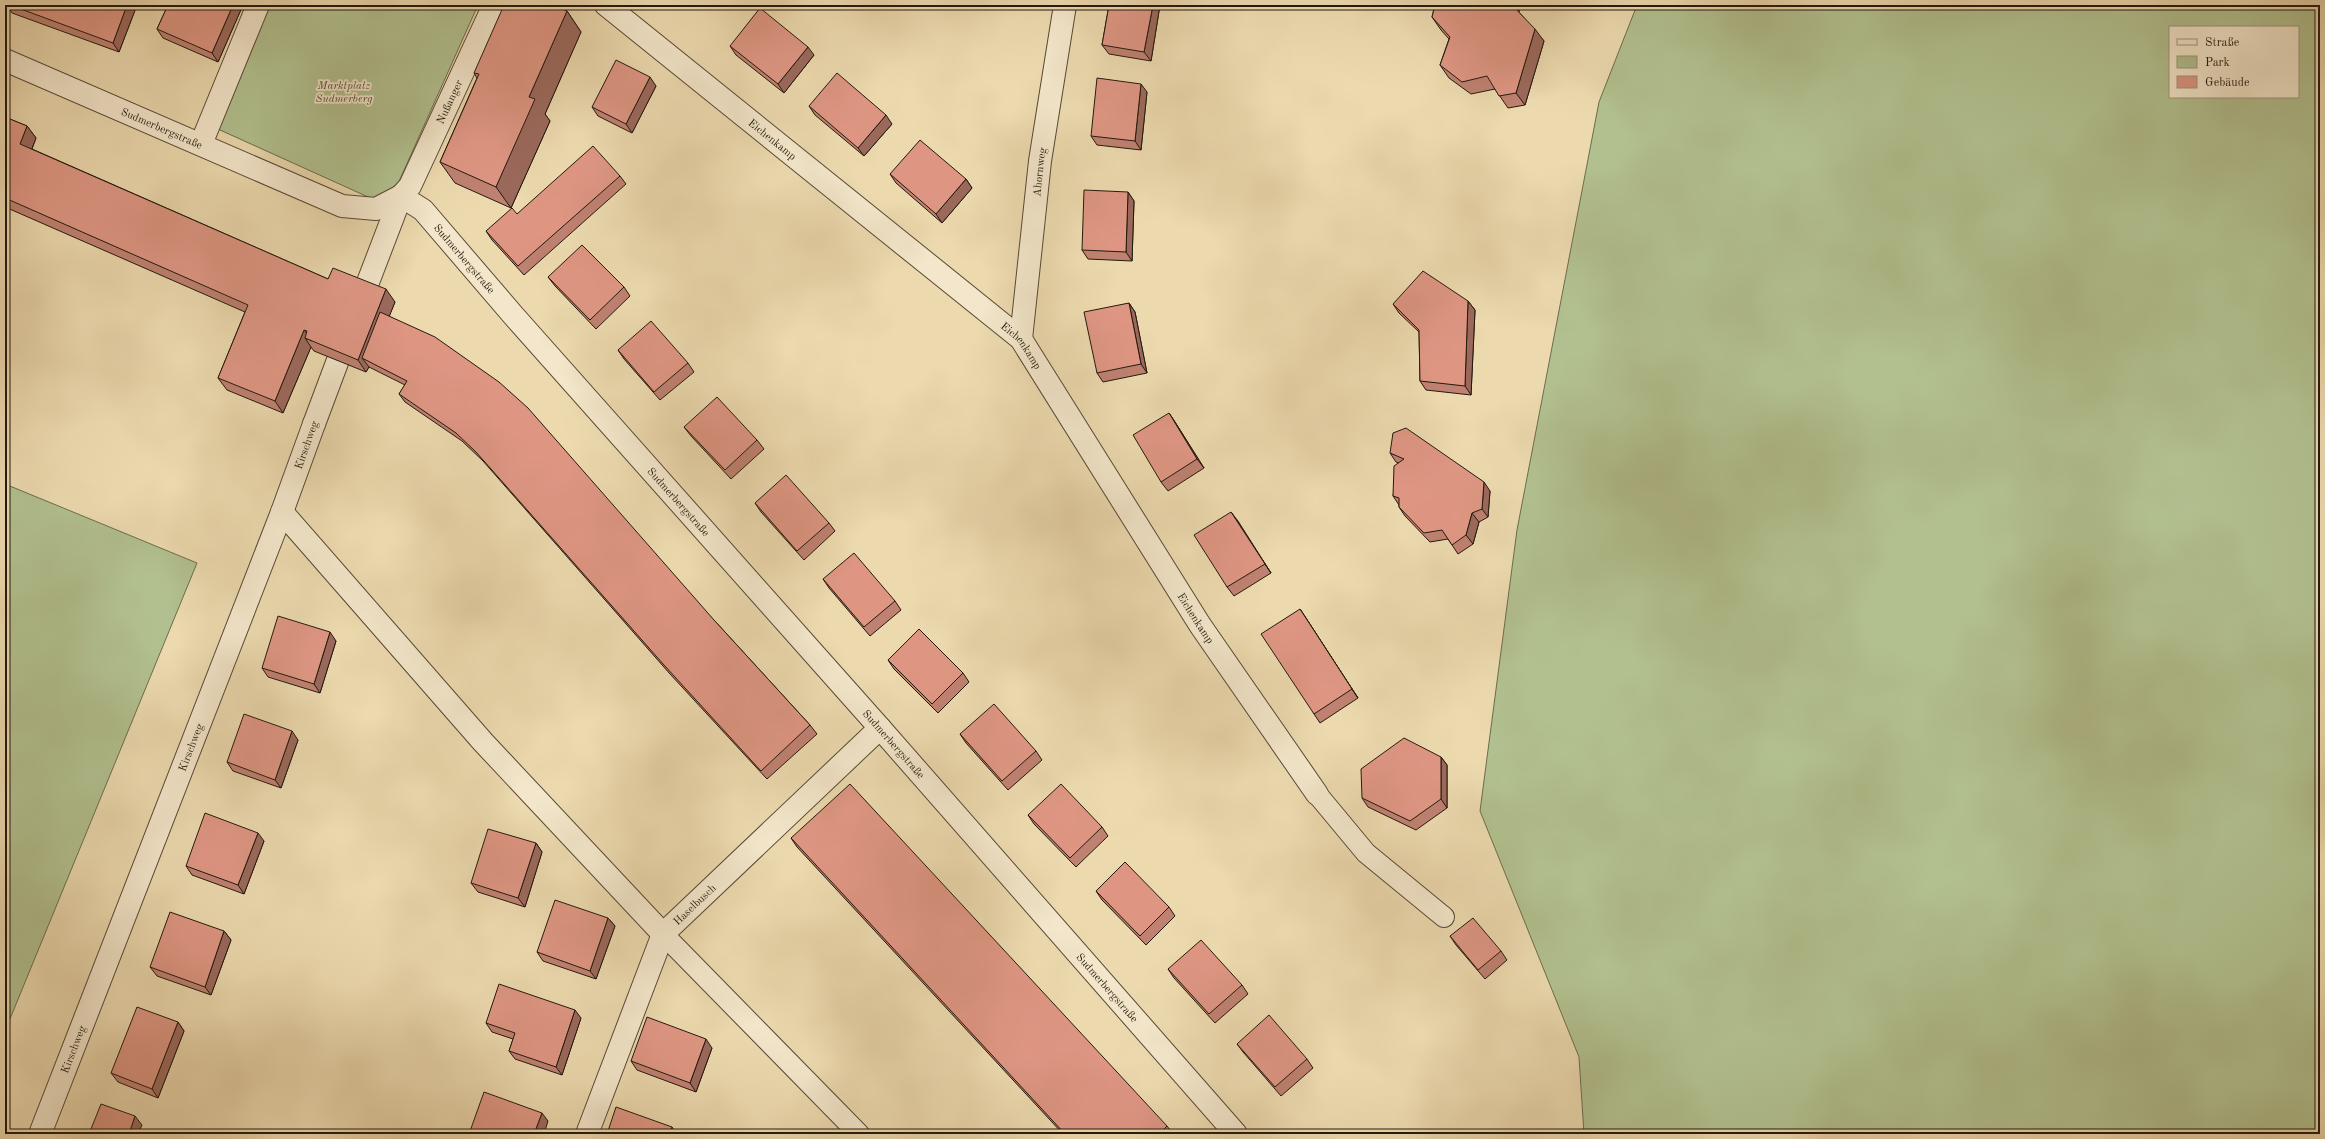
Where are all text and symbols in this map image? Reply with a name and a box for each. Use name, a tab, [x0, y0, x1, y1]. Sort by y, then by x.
legend	[2169, 26, 2299, 98]
text: Straße	[2205, 37, 2240, 49]
text: Park	[2205, 57, 2230, 69]
text: Gebäude	[2205, 77, 2250, 89]
street label: Nußanger	[436, 78, 466, 126]
park label: Marktplatz Sudmerberg	[316, 81, 373, 105]
street label: Sudmerbergstraße	[119, 107, 204, 152]
street label: Eichenkamp	[746, 118, 798, 163]
street label: Ahornweg	[1032, 147, 1049, 197]
street label: Sudmerbergstraße	[431, 223, 496, 296]
street label: Eichenkamp	[998, 321, 1043, 372]
street label: Kirschweg	[294, 420, 321, 471]
street label: Sudmerbergstraße	[645, 466, 711, 539]
street label: Eichenkamp	[1174, 591, 1215, 646]
street label: Sudmerbergstraße	[860, 708, 926, 781]
street label: Kirschweg	[178, 722, 206, 773]
street label: Haselbusch	[672, 883, 719, 928]
street label: Sudmerbergstraße	[1073, 952, 1139, 1025]
street label: Kirschweg	[60, 1024, 89, 1075]

